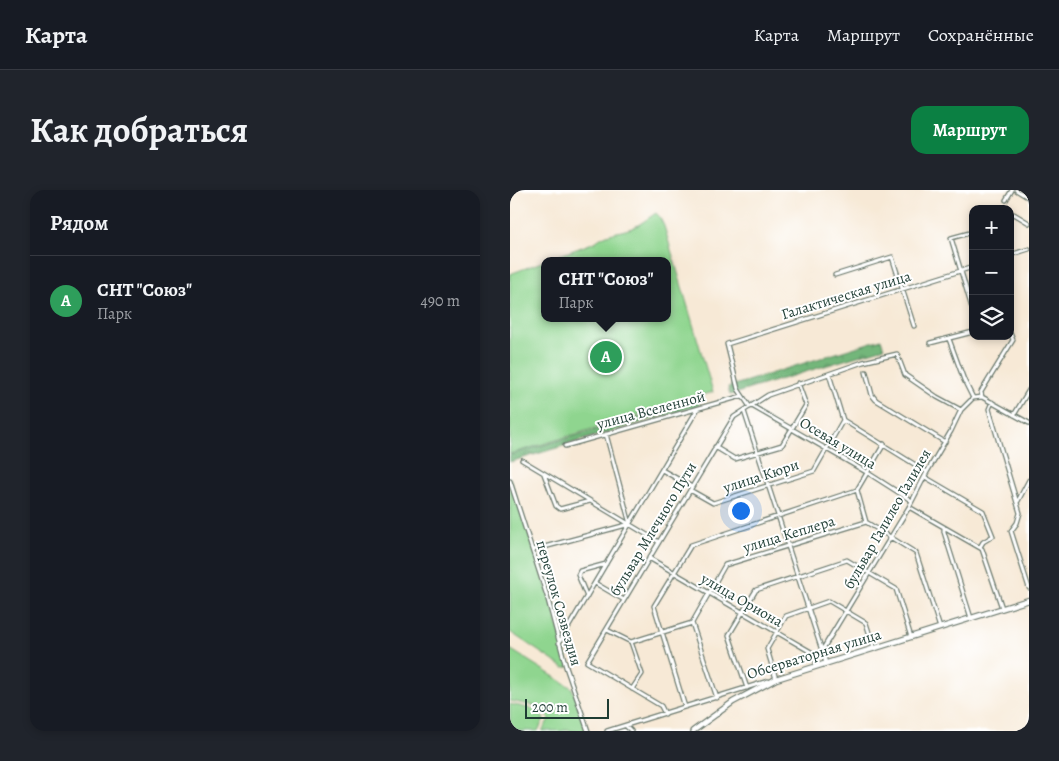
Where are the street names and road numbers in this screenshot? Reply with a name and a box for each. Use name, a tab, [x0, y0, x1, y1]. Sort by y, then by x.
street label: Галактическая улица	[779, 266, 913, 324]
street label: улица Вселенной	[594, 386, 708, 434]
street label: Осевая улица	[796, 412, 880, 474]
street label: бульвар Галилео Галилея	[839, 445, 935, 593]
street label: улица Кюри	[720, 454, 802, 498]
street label: бульвар Млечного Пути	[605, 458, 701, 600]
street label: улица Кеплера	[740, 511, 837, 558]
street label: переулок Созвездия	[532, 538, 586, 668]
street label: улица Ориона	[696, 568, 787, 632]
street label: Обсерваторная улица	[744, 624, 884, 684]

